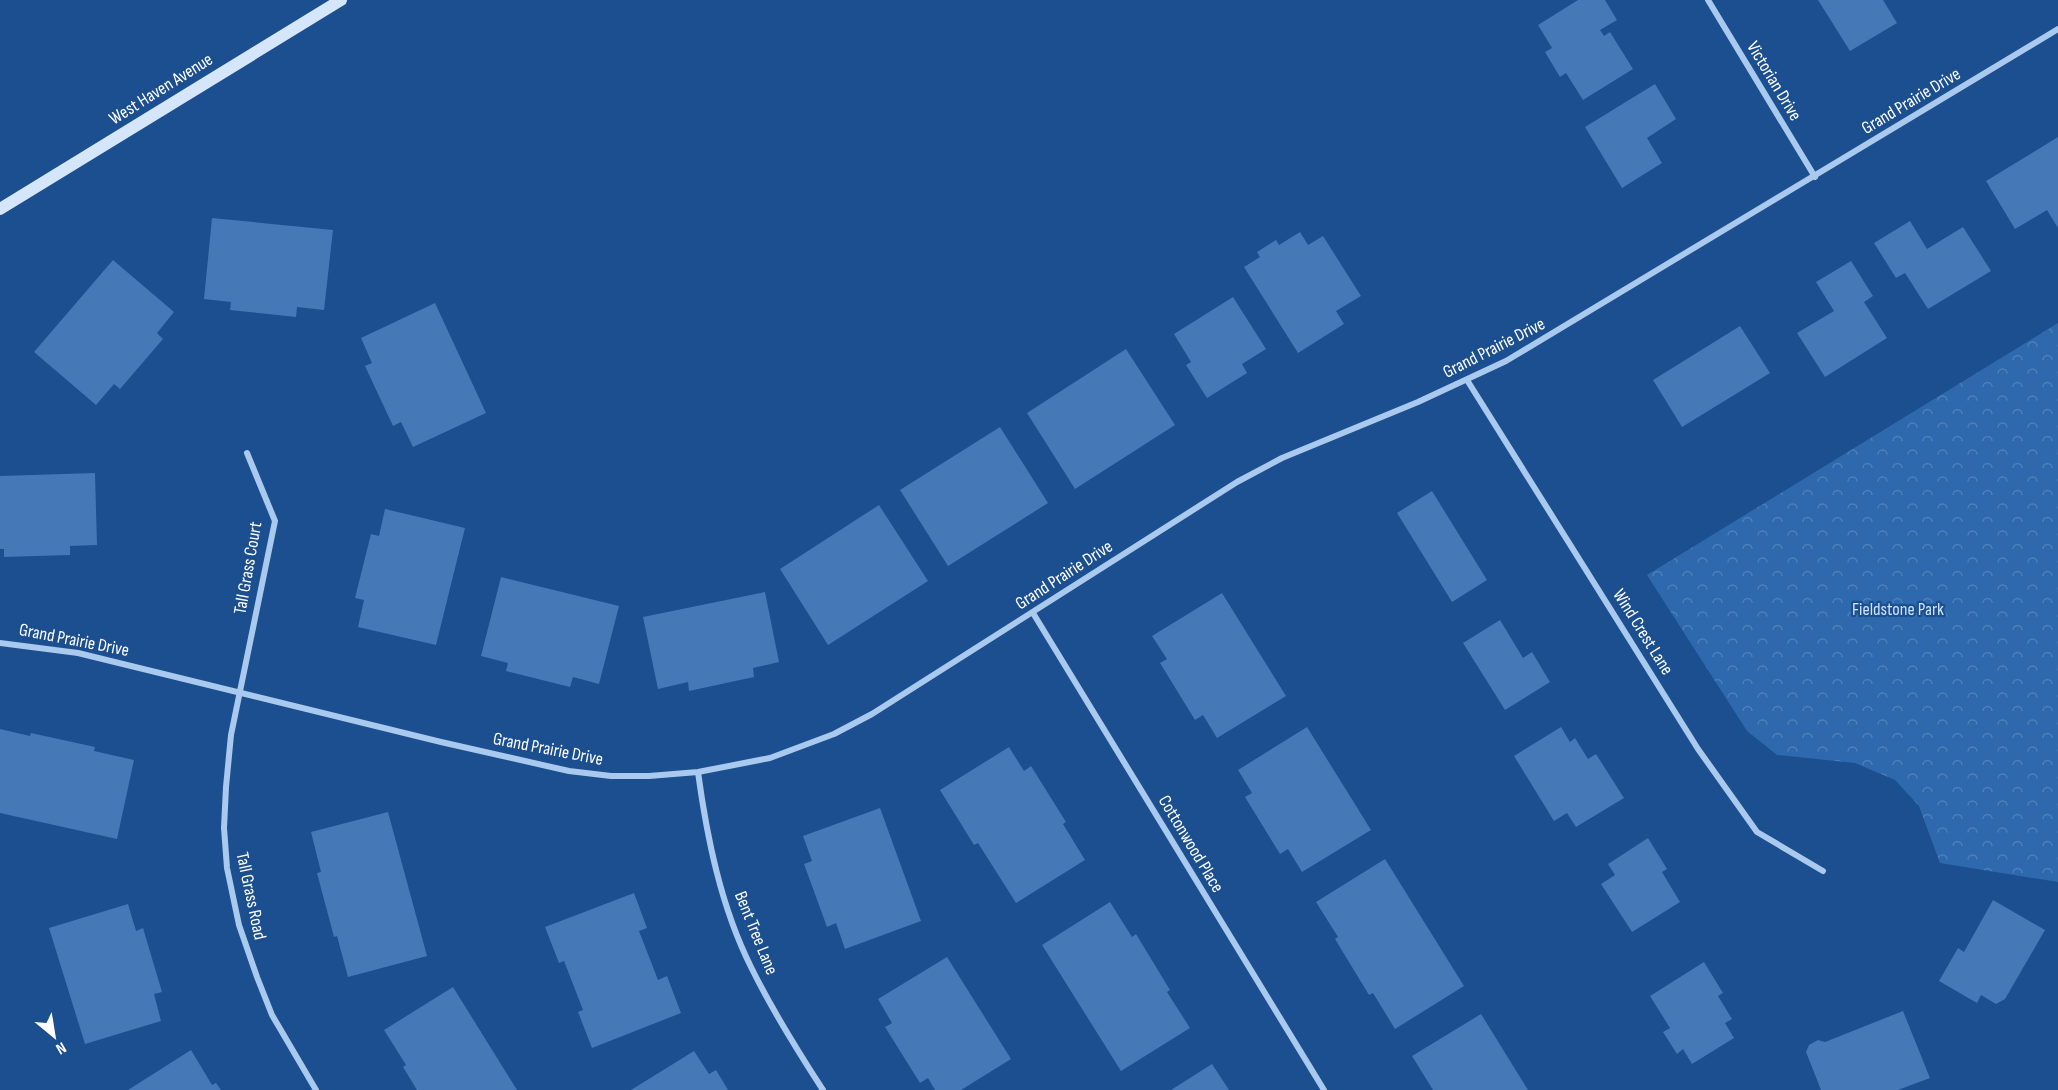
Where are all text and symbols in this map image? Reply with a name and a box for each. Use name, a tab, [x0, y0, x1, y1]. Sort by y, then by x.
street label: Victorian Drive	[1742, 38, 1806, 124]
street label: West Haven Avenue	[105, 49, 217, 129]
street label: Grand Prairie Drive	[1858, 63, 1964, 139]
street label: Grand Prairie Drive	[1439, 313, 1549, 383]
street label: Tall Grass Court	[230, 520, 267, 616]
street label: Grand Prairie Drive	[1011, 536, 1117, 614]
street label: Wind Crest Lane	[1608, 585, 1678, 679]
park label: Fieldstone Park	[1852, 599, 1944, 620]
street label: Grand Prairie Drive	[17, 619, 131, 661]
street label: Grand Prairie Drive	[491, 728, 605, 770]
street label: Cottonwood Place	[1154, 792, 1228, 896]
street label: Tall Grass Road	[231, 850, 271, 942]
street label: Bent Tree Lane	[730, 888, 782, 978]
north arrow	[24, 1006, 84, 1066]
text: N	[52, 1037, 69, 1058]

